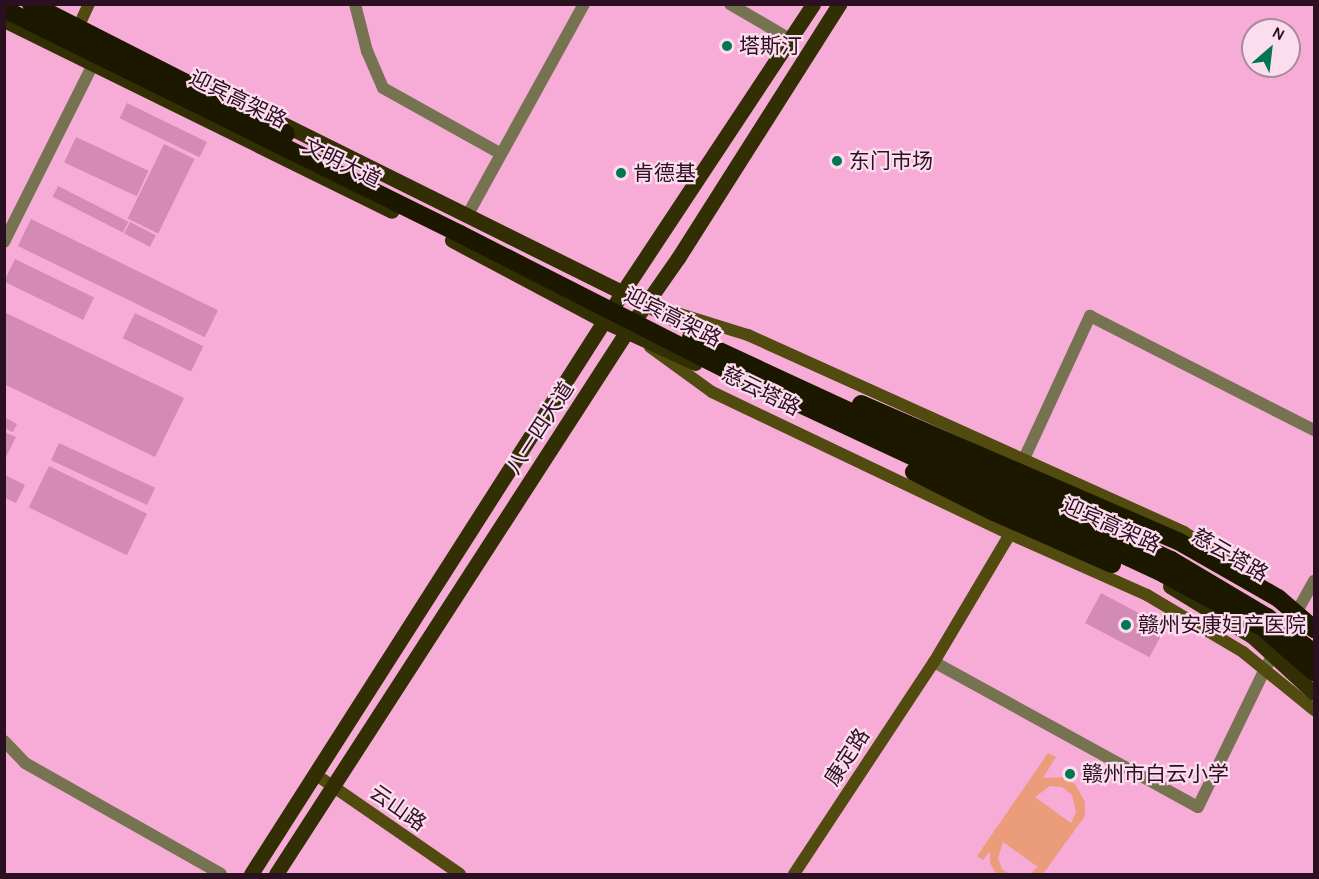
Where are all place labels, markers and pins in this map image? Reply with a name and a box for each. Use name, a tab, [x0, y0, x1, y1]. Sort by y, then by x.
place label: 塔斯汀	[739, 33, 802, 59]
marker: 塔斯汀	[720, 39, 734, 53]
place label: 东门市场	[849, 148, 933, 174]
marker: 东门市场	[830, 154, 844, 168]
place label: 肯德基	[633, 160, 696, 186]
marker: 肯德基	[614, 166, 628, 180]
place label: 赣州安康妇产医院	[1138, 612, 1306, 638]
marker: 赣州安康妇产医院	[1119, 618, 1133, 632]
place label: 赣州市白云小学	[1082, 761, 1229, 787]
marker: 赣州市白云小学	[1063, 767, 1077, 781]

